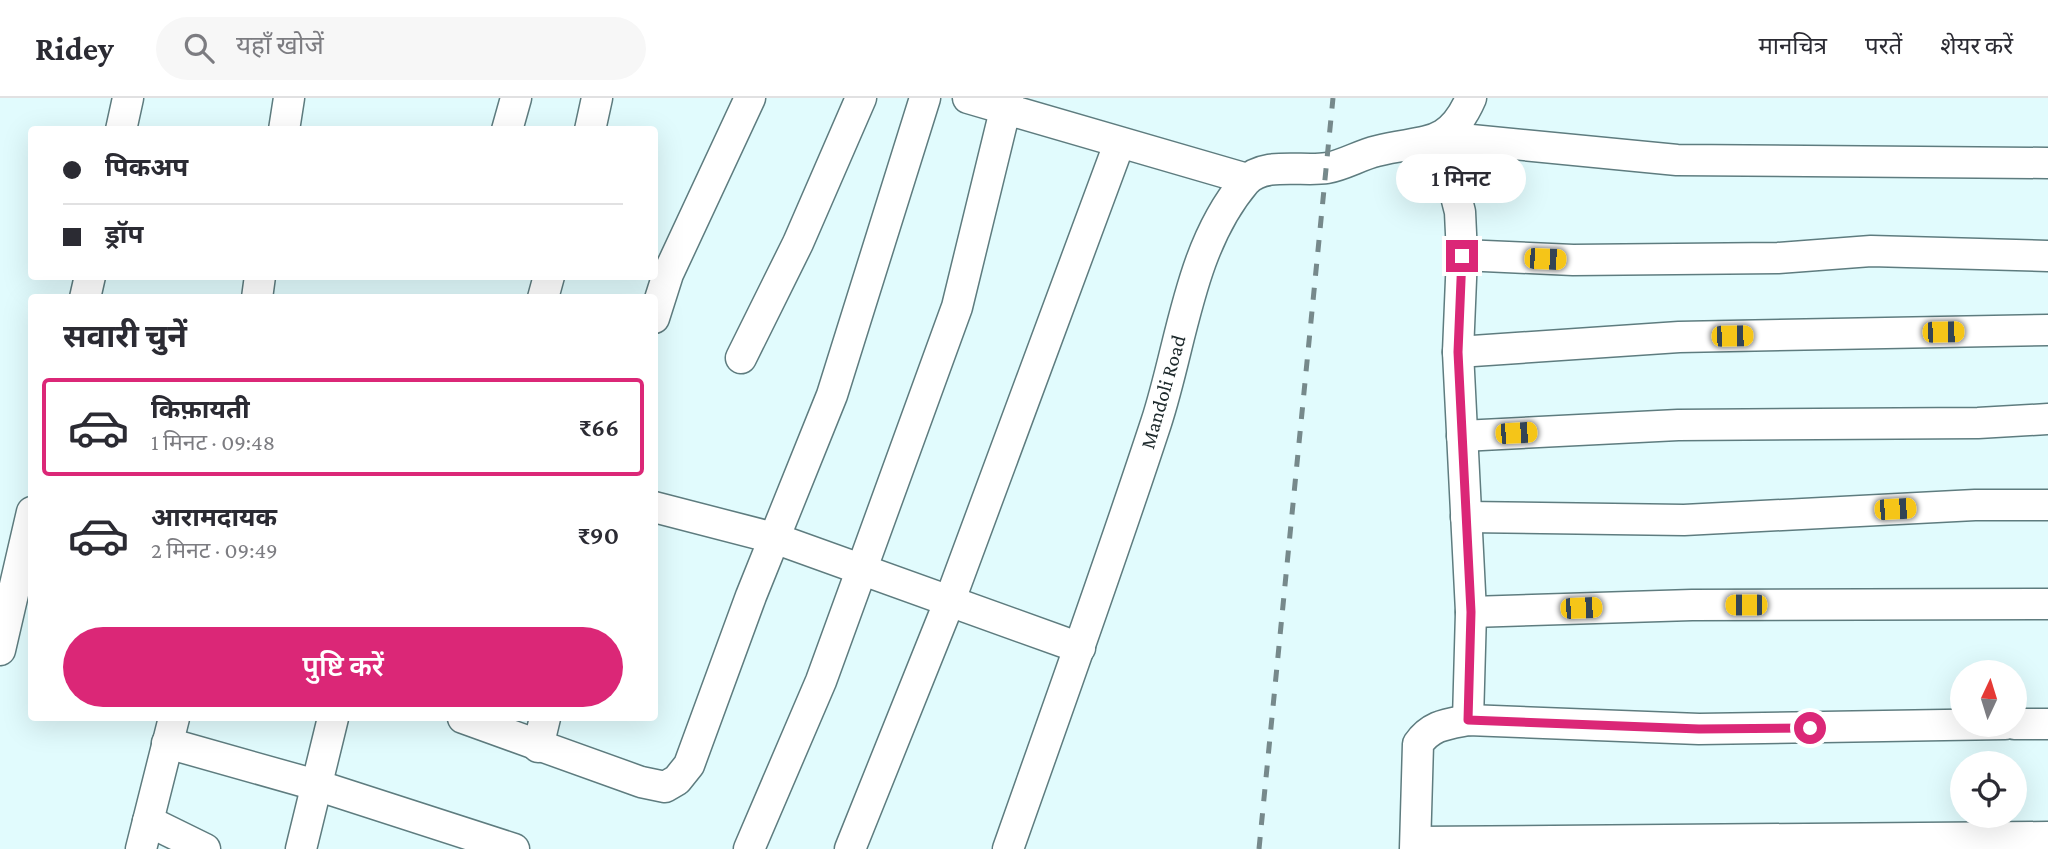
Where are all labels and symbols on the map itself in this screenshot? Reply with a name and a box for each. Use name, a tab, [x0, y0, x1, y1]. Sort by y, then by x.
callout: 1 मिनट	[1397, 155, 1527, 204]
route end	[1446, 240, 1478, 272]
car	[1524, 248, 1567, 270]
car	[1922, 321, 1965, 343]
car	[1711, 325, 1754, 347]
street label: Mandoli Road	[1135, 332, 1191, 452]
car	[1495, 421, 1538, 445]
car	[1874, 497, 1917, 521]
car	[1726, 595, 1768, 616]
car	[1560, 597, 1603, 619]
north arrow	[1950, 660, 2026, 737]
route start	[1794, 712, 1826, 744]

